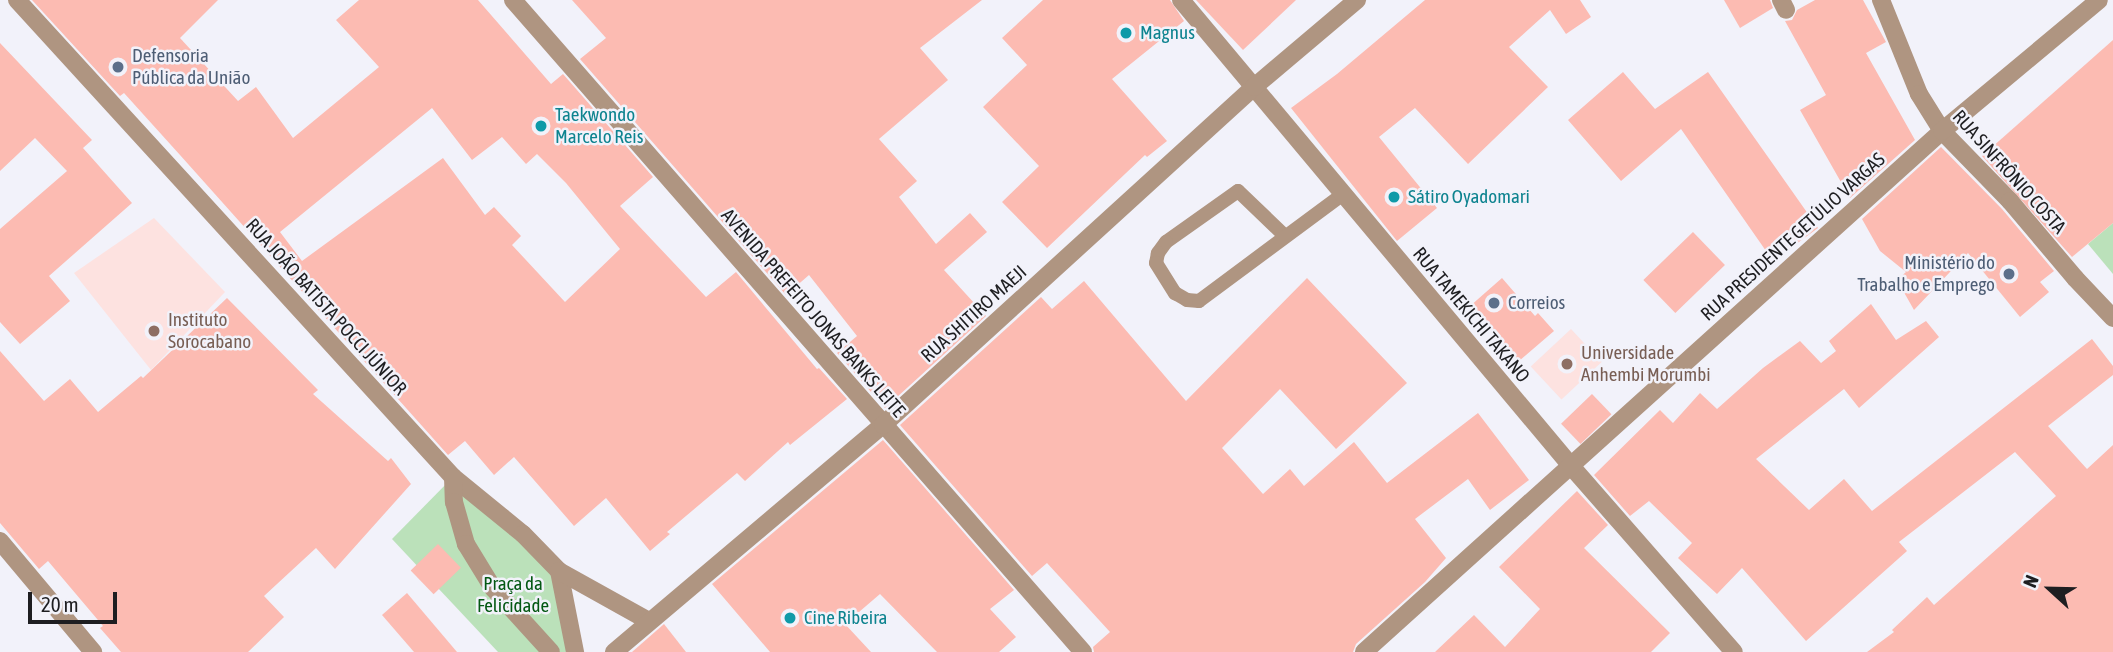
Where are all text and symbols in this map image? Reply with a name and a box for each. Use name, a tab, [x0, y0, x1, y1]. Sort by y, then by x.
place label: Magnus	[1140, 22, 1195, 44]
marker: Magnus	[1118, 25, 1134, 41]
place label: Defensoria Pública da União	[132, 45, 250, 89]
marker: Defensoria Pública da União	[110, 59, 126, 75]
place label: Taekwondo Marcelo Reis	[555, 104, 643, 148]
street label: RUA SINFRÔNIO COSTA	[1947, 105, 2071, 239]
marker: Taekwondo Marcelo Reis	[533, 118, 549, 134]
street label: RUA PRESIDENTE GETÚLIO VARGAS	[1696, 148, 1890, 326]
place label: Sátiro Oyadomari	[1408, 186, 1530, 208]
marker: Sátiro Oyadomari	[1386, 189, 1402, 205]
street label: AVENIDA PREFEITO JONAS BANKS LEITE	[716, 204, 910, 422]
street label: RUA JOÃO BATISTA POCCI JÚNIOR	[241, 214, 411, 400]
street label: RUA TAMEKICHI TAKANO	[1408, 243, 1534, 387]
place label: Ministério do Trabalho e Emprego	[1857, 252, 1995, 296]
street label: RUA SHITIRO MAEJI	[917, 261, 1031, 367]
marker: Ministério do Trabalho e Emprego	[2001, 266, 2017, 282]
place label: Correios	[1508, 292, 1565, 314]
marker: Correios	[1486, 295, 1502, 311]
place label: Instituto Sorocabano	[168, 309, 251, 353]
marker: Instituto Sorocabano	[146, 323, 162, 339]
place label: Universidade Anhembi Morumbi	[1581, 342, 1711, 386]
marker: Universidade Anhembi Morumbi	[1559, 356, 1575, 372]
north arrow	[2015, 554, 2085, 624]
text: N	[2018, 572, 2043, 590]
park label: Praça da Felicidade	[477, 573, 549, 617]
scale bar	[32, 578, 121, 622]
text: 20 m	[41, 592, 79, 616]
place label: Cine Ribeira	[804, 607, 887, 629]
marker: Cine Ribeira	[782, 610, 798, 626]

